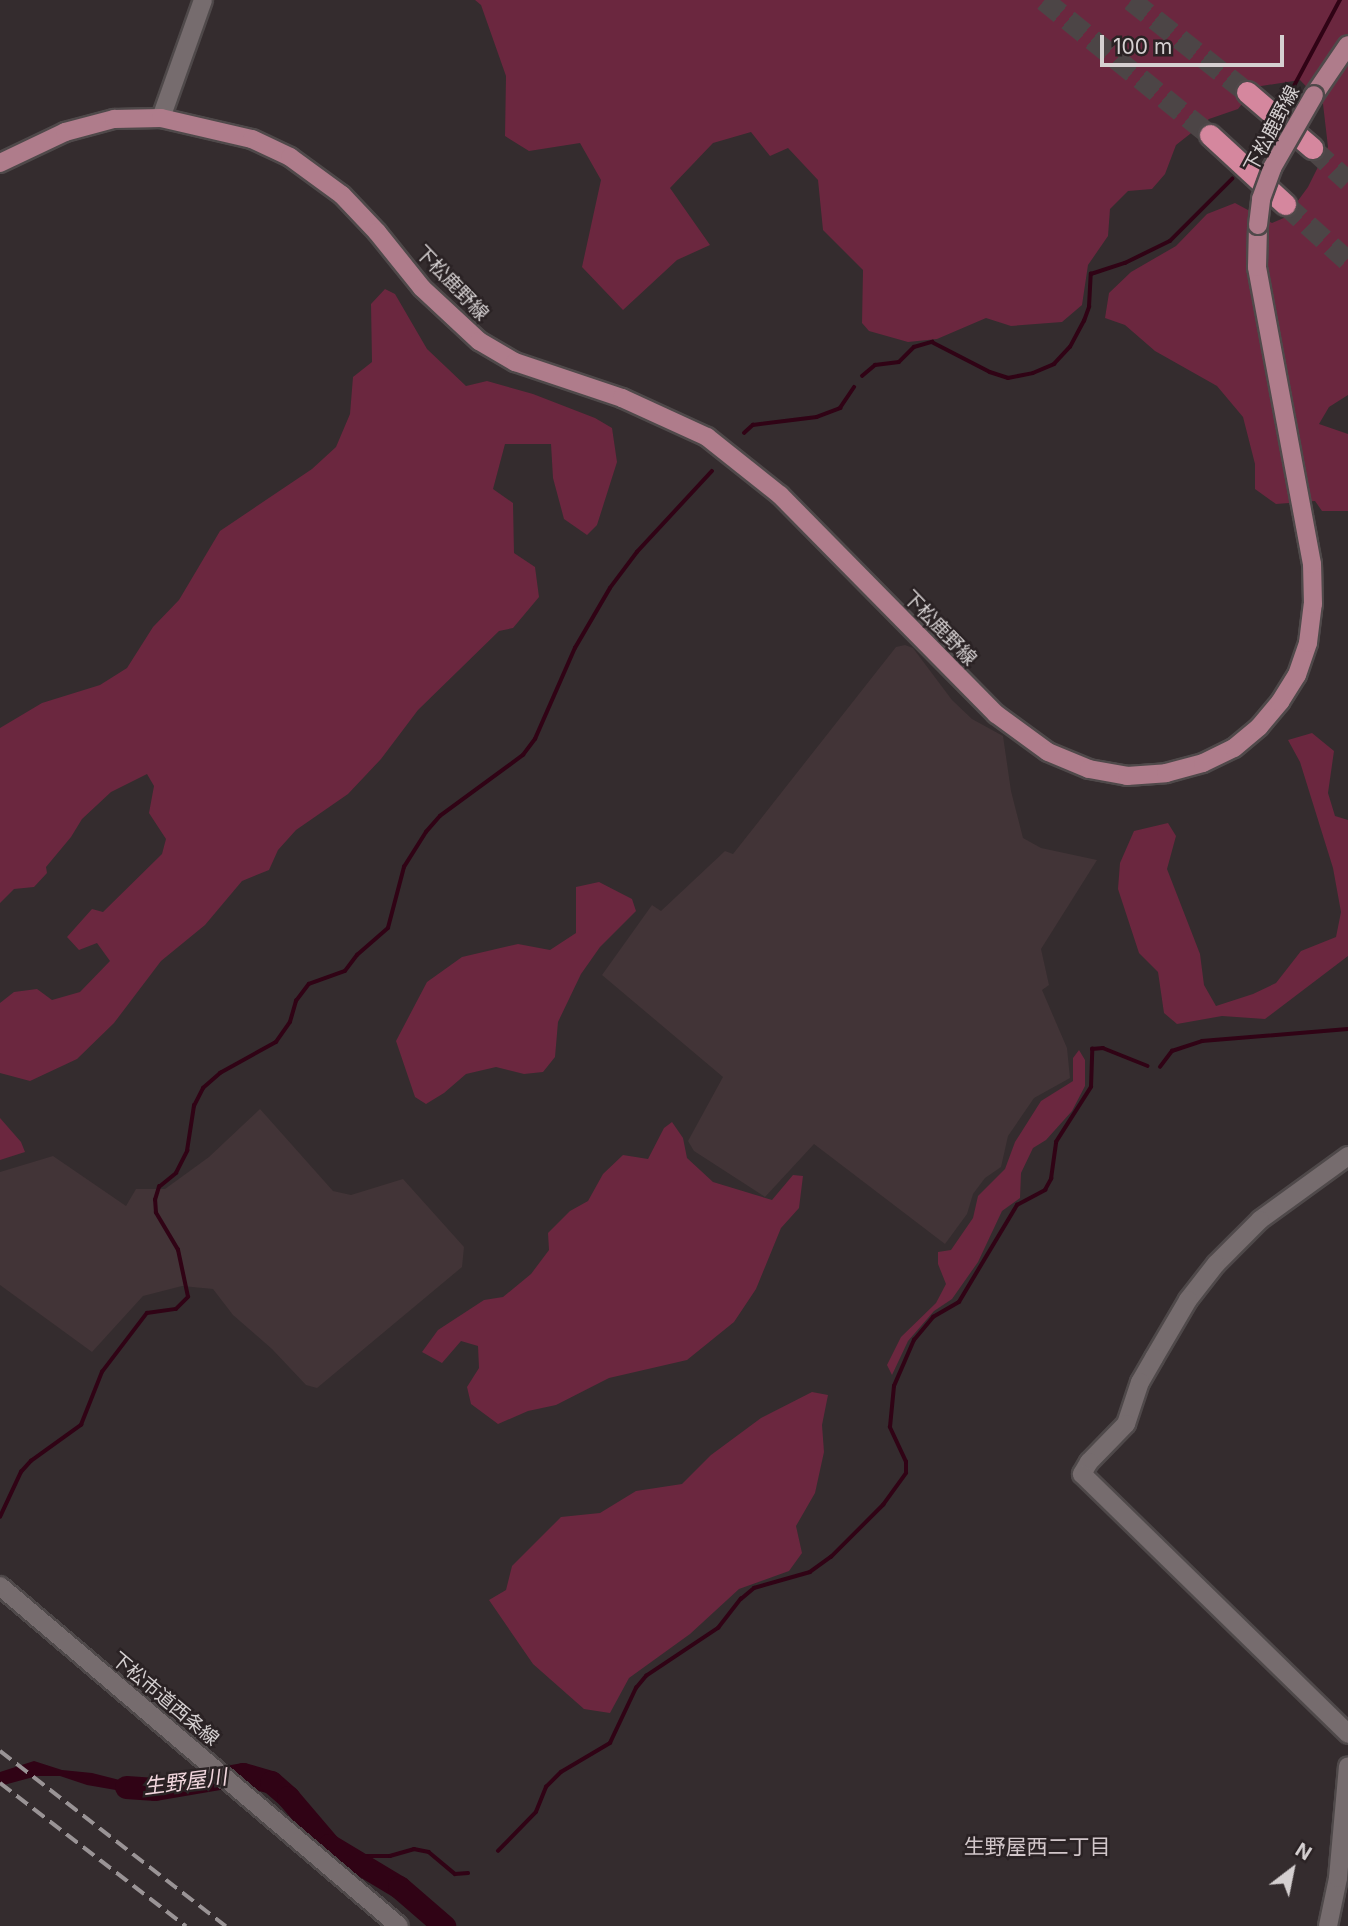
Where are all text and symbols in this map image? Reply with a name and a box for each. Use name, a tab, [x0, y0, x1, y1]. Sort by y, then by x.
scale bar	[1103, 21, 1287, 65]
text: 100 m	[1113, 34, 1172, 59]
street label: 下松鹿野線	[1240, 82, 1304, 176]
street label: 下松鹿野線	[411, 241, 493, 325]
street label: 下松鹿野線	[899, 586, 981, 670]
street label: 下松市道西条線	[107, 1648, 223, 1750]
water label: 生野屋川	[142, 1764, 228, 1800]
district label: 生野屋西二丁目	[964, 1834, 1110, 1860]
north arrow	[1257, 1835, 1327, 1905]
text: N	[1291, 1838, 1316, 1865]

